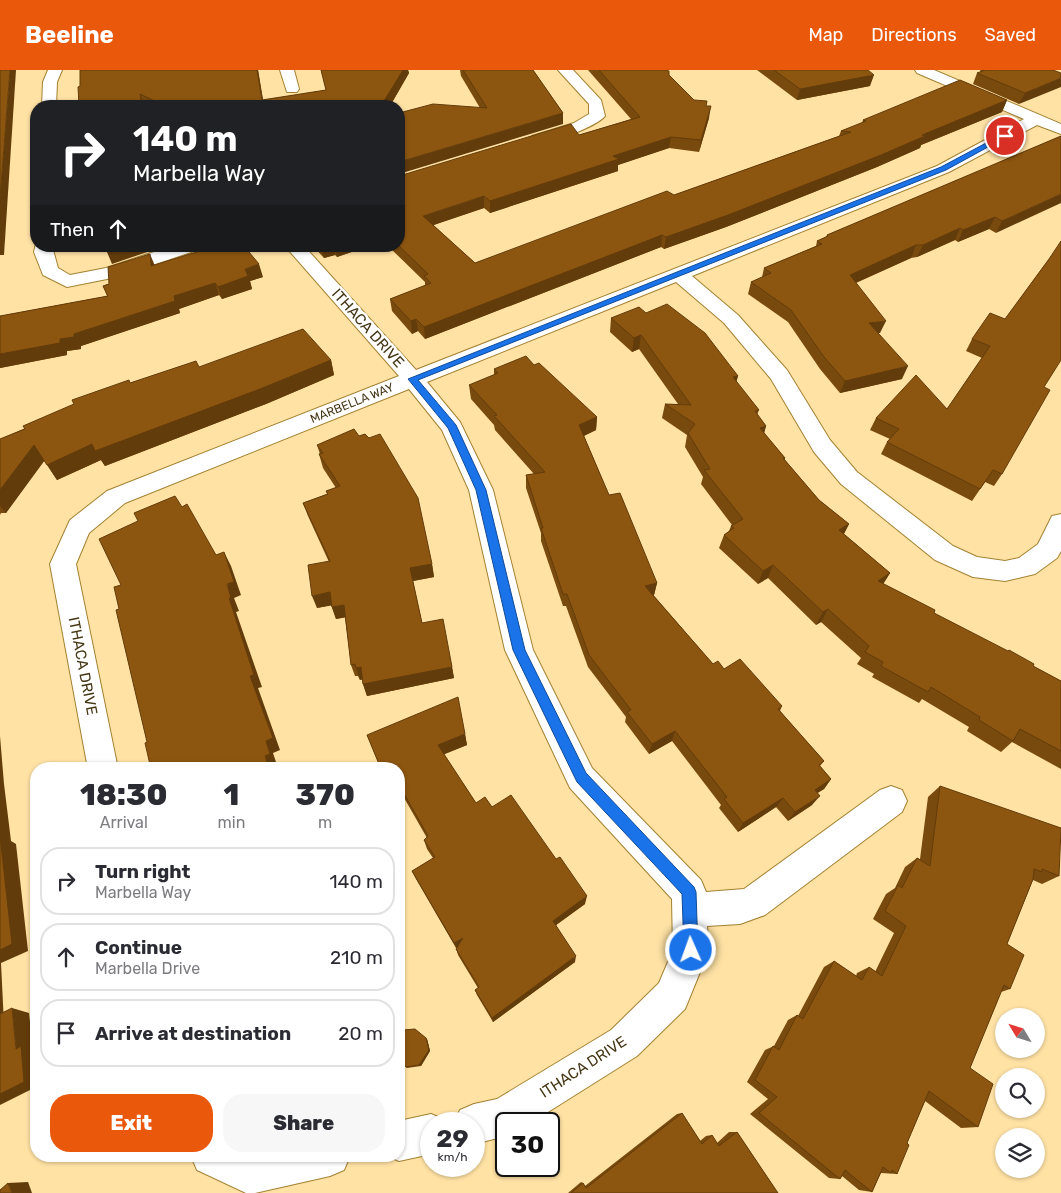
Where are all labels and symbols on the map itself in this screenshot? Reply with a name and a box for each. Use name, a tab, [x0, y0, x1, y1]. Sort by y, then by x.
pin	[984, 115, 1026, 157]
street label: ITHACA DRIVE	[328, 285, 408, 371]
street label: MARBELLA WAY	[308, 380, 396, 426]
street label: ITHACA DRIVE	[65, 615, 101, 717]
position arrow	[664, 923, 716, 975]
north arrow	[995, 1008, 1045, 1058]
street label: ITHACA DRIVE	[536, 1032, 630, 1102]
speed limit sign: 30	[495, 1112, 560, 1177]

